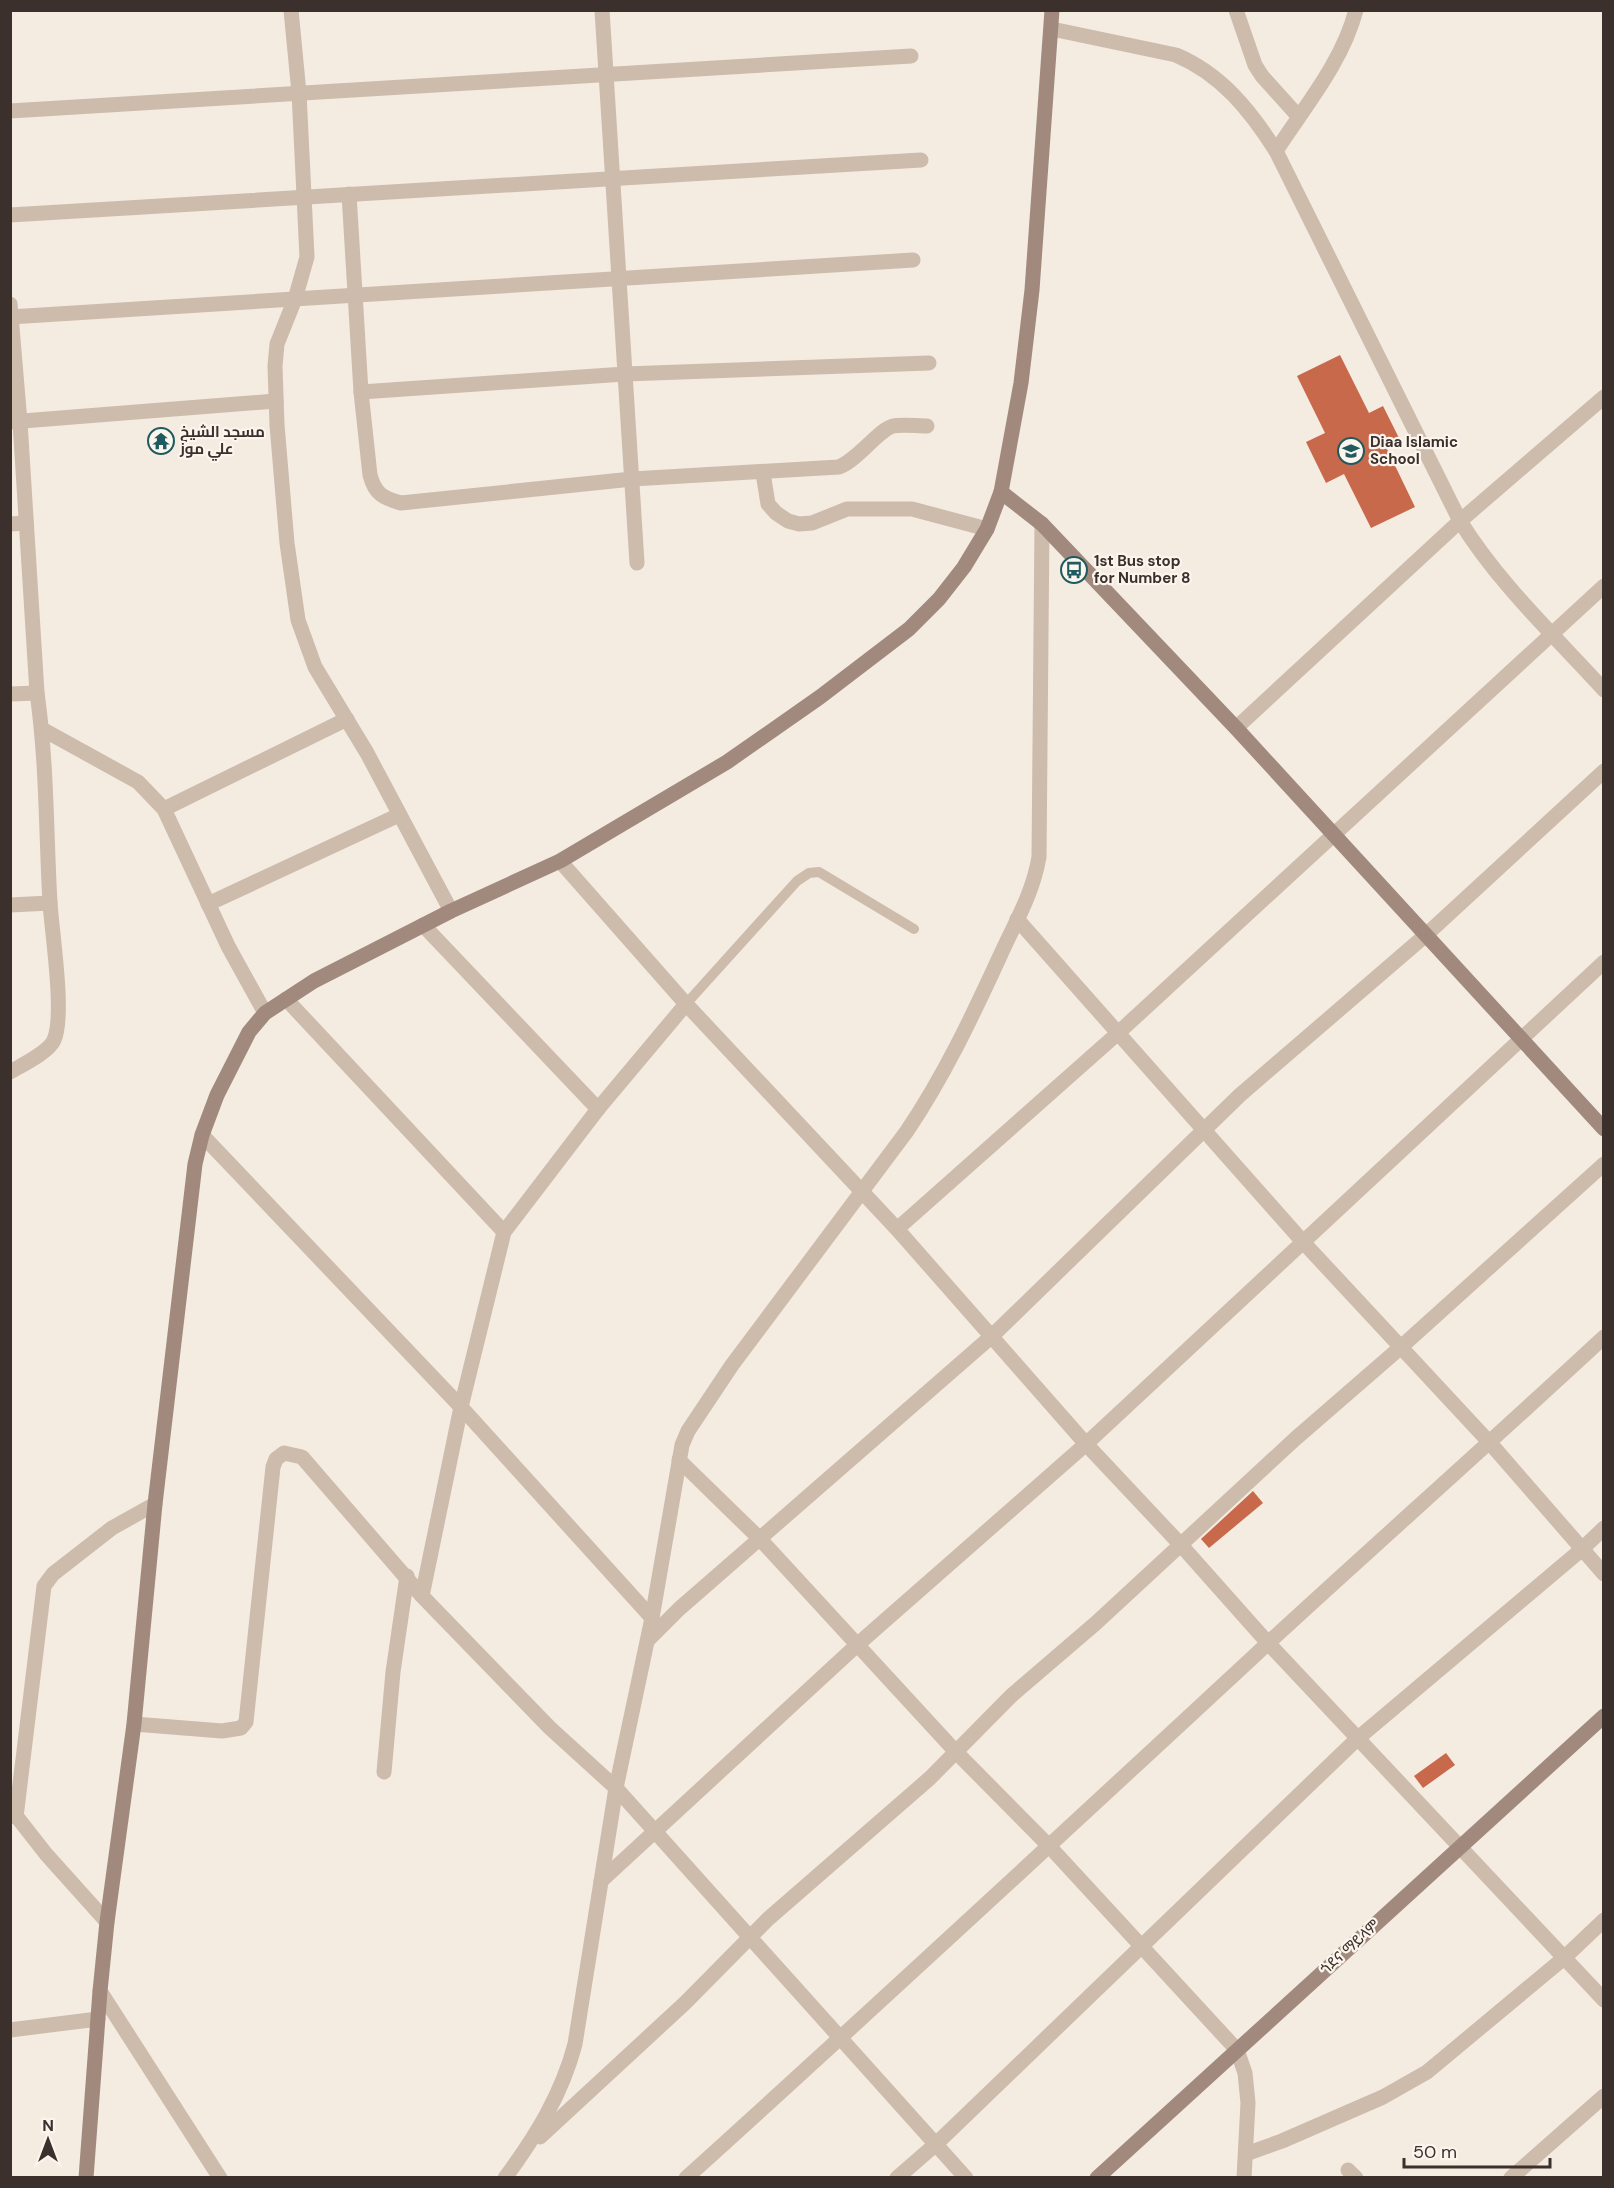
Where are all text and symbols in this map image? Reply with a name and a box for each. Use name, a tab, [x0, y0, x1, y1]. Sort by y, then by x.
place label: مسجد الشيخ علي موز	[179, 422, 265, 461]
temple icon: مسجد الشيخ علي موز	[146, 426, 176, 456]
place label: Diaa Islamic School	[1370, 432, 1458, 469]
school or university icon: Diaa Islamic School	[1336, 436, 1366, 466]
place label: 1st Bus stop for Number 8	[1094, 551, 1190, 588]
bus stop icon: 1st Bus stop for Number 8	[1059, 555, 1089, 585]
street label: ጎደና ማይላም	[1316, 1915, 1384, 1979]
north arrow	[18, 2110, 78, 2170]
text: N	[42, 2115, 54, 2136]
scale bar	[1404, 2131, 1550, 2169]
text: 50 m	[1413, 2140, 1457, 2164]

